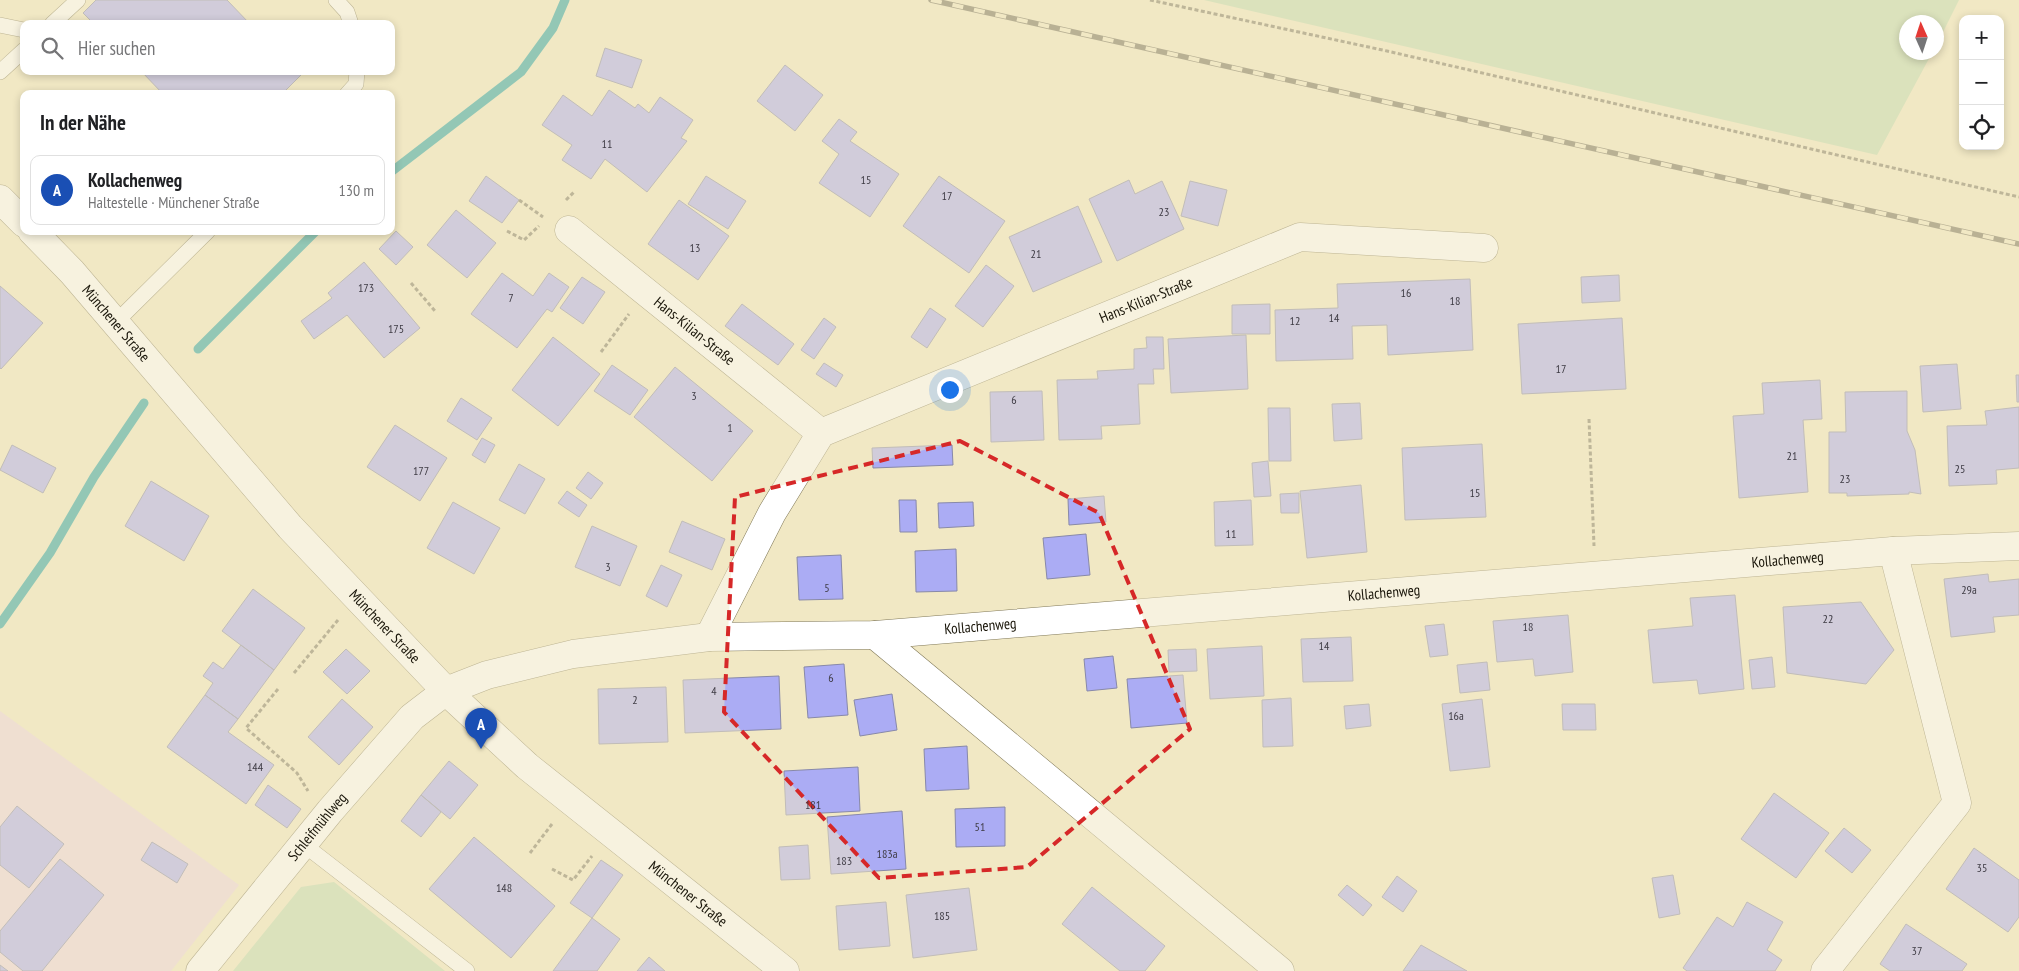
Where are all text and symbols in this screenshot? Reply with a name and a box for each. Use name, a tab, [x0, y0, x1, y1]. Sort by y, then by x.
north arrow	[1899, 15, 1944, 60]
map controls	[1959, 15, 2004, 150]
button: +	[1959, 15, 2004, 60]
search box	[20, 20, 395, 75]
icon: search	[38, 34, 66, 62]
text: Hier suchen	[78, 36, 155, 60]
button: −	[1959, 60, 2004, 105]
button: locate	[1959, 105, 2004, 150]
text: In der Nähe	[40, 109, 126, 136]
house number: 11	[602, 136, 612, 151]
text: Kollachenweg	[88, 168, 182, 192]
house number: 15	[861, 172, 871, 187]
text: A	[53, 180, 61, 200]
text: 130 m	[339, 180, 374, 200]
house number: 17	[942, 188, 952, 203]
text: Haltestelle · Münchener Straße	[88, 192, 260, 212]
house number: 23	[1159, 204, 1169, 219]
house number: 13	[690, 240, 700, 255]
house number: 21	[1031, 246, 1041, 261]
street label: Hans-Kilian-Straße	[1096, 272, 1195, 327]
house number: 173	[358, 280, 374, 295]
street label: Münchener Straße	[78, 281, 155, 365]
house number: 16	[1401, 285, 1411, 300]
house number: 7	[508, 290, 514, 305]
street label: Hans-Kilian-Straße	[650, 292, 739, 369]
house number: 18	[1450, 293, 1460, 308]
house number: 14	[1329, 310, 1340, 325]
house number: 12	[1290, 313, 1300, 328]
house number: 175	[388, 321, 404, 336]
house number: 17	[1556, 361, 1566, 376]
your location	[937, 377, 963, 403]
house number: 3	[691, 388, 697, 403]
house number: 6	[1011, 392, 1017, 407]
house number: 1	[727, 420, 733, 435]
house number: 21	[1787, 448, 1797, 463]
house number: 25	[1955, 461, 1965, 476]
house number: 177	[413, 463, 429, 478]
house number: 23	[1840, 471, 1850, 486]
house number: 15	[1470, 485, 1480, 500]
house number: 11	[1226, 526, 1236, 541]
street label: Kollachenweg	[1751, 547, 1824, 572]
house number: 3	[605, 559, 611, 574]
house number: 5	[824, 580, 830, 595]
street label: Kollachenweg	[1347, 580, 1421, 605]
house number: 29a	[1961, 582, 1977, 597]
street label: Münchener Straße	[345, 585, 425, 667]
house number: 22	[1823, 611, 1833, 626]
street label: Kollachenweg	[943, 613, 1017, 638]
house number: 18	[1523, 619, 1533, 634]
house number: 14	[1319, 638, 1330, 653]
house number: 6	[828, 670, 834, 685]
house number: 4	[711, 683, 717, 698]
house number: 2	[632, 692, 638, 707]
pin: A	[465, 708, 497, 749]
house number: 16a	[1448, 708, 1464, 723]
house number: 144	[247, 759, 264, 774]
street label: Schleifmühlweg	[283, 788, 351, 864]
house number: 181	[805, 797, 821, 812]
house number: 51	[975, 819, 985, 834]
house number: 183a	[876, 846, 898, 861]
house number: 183	[836, 853, 852, 868]
street label: Münchener Straße	[645, 856, 731, 930]
house number: 35	[1977, 860, 1987, 875]
house number: 148	[496, 880, 512, 895]
house number: 185	[934, 908, 950, 923]
house number: 37	[1912, 943, 1922, 958]

